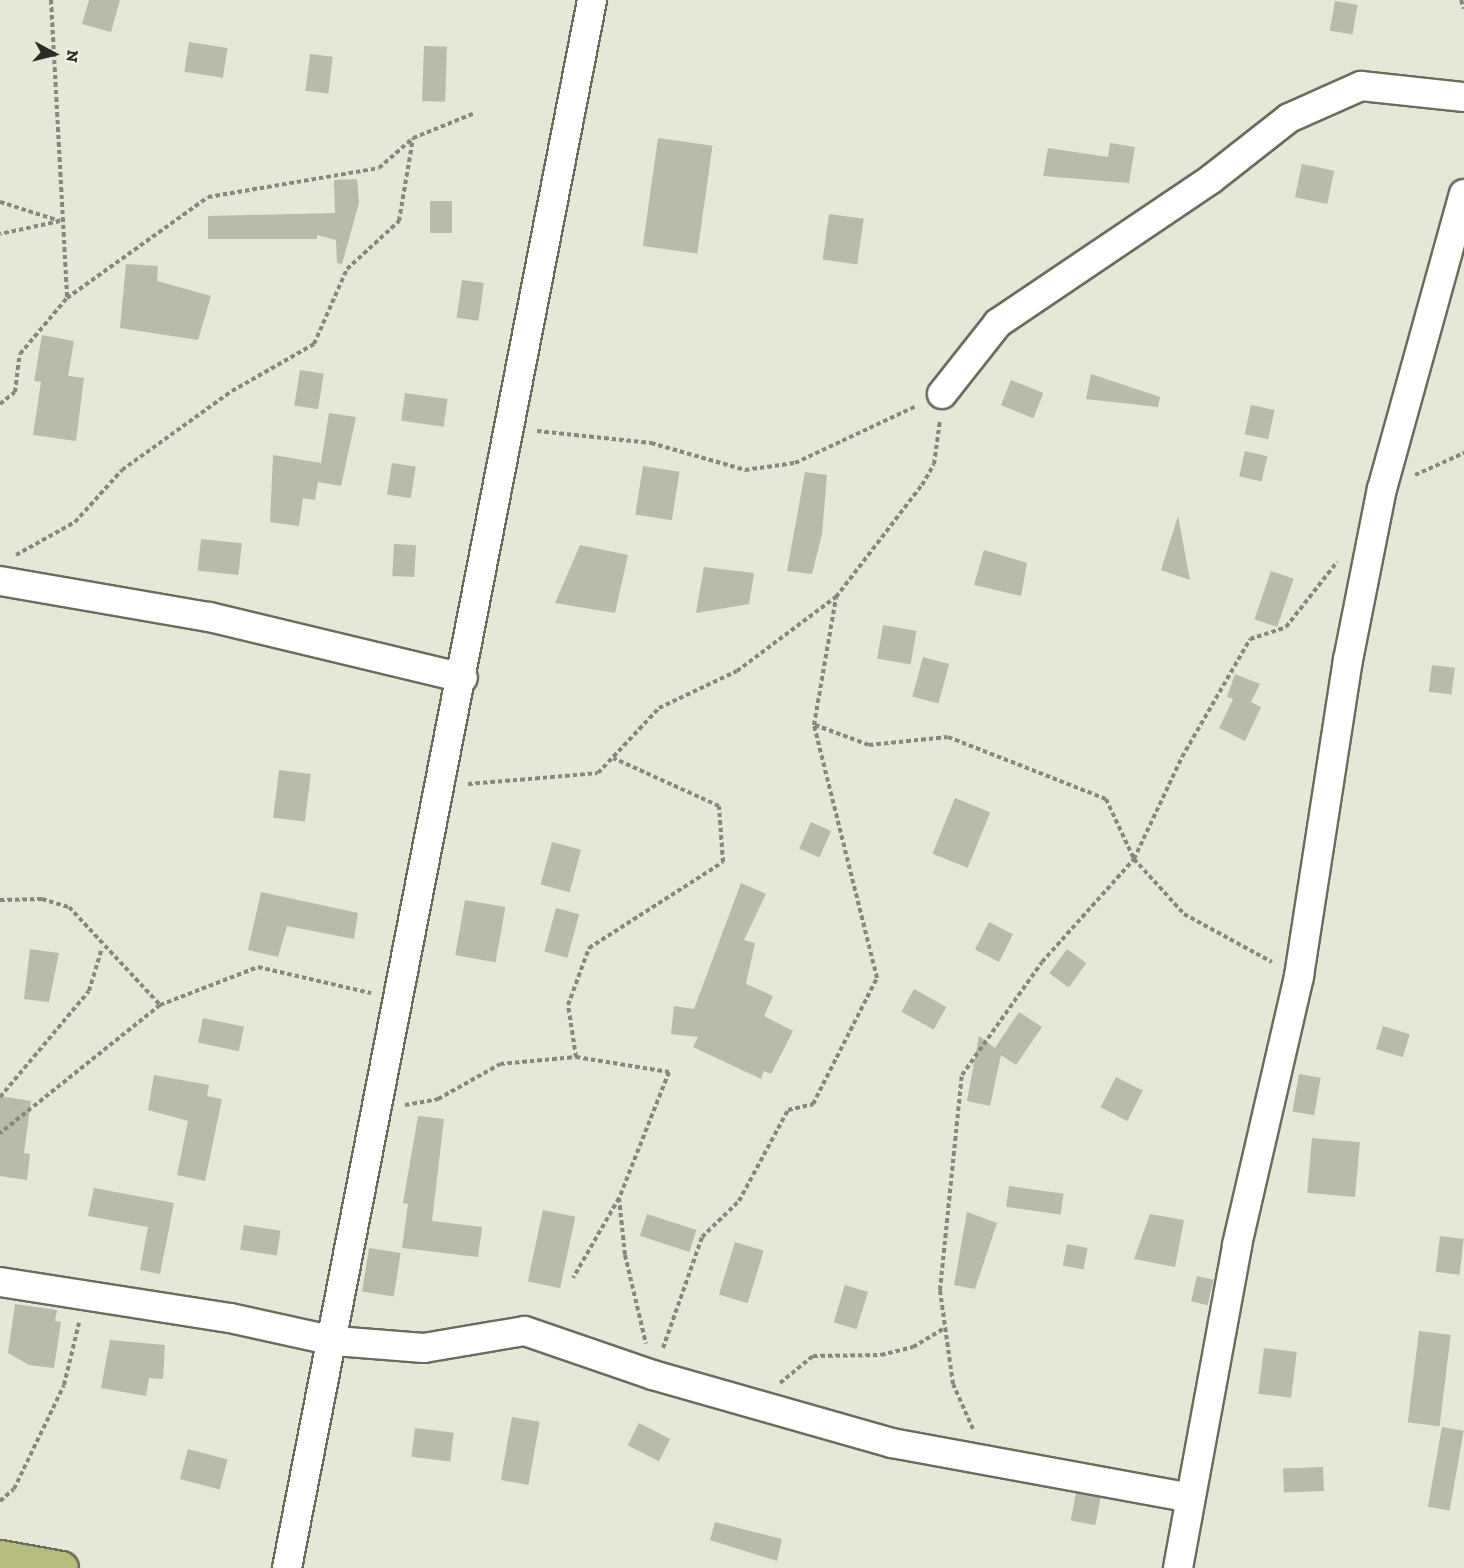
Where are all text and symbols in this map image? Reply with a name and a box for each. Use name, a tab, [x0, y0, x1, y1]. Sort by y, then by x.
north arrow	[24, 24, 84, 84]
text: N	[62, 49, 83, 63]

